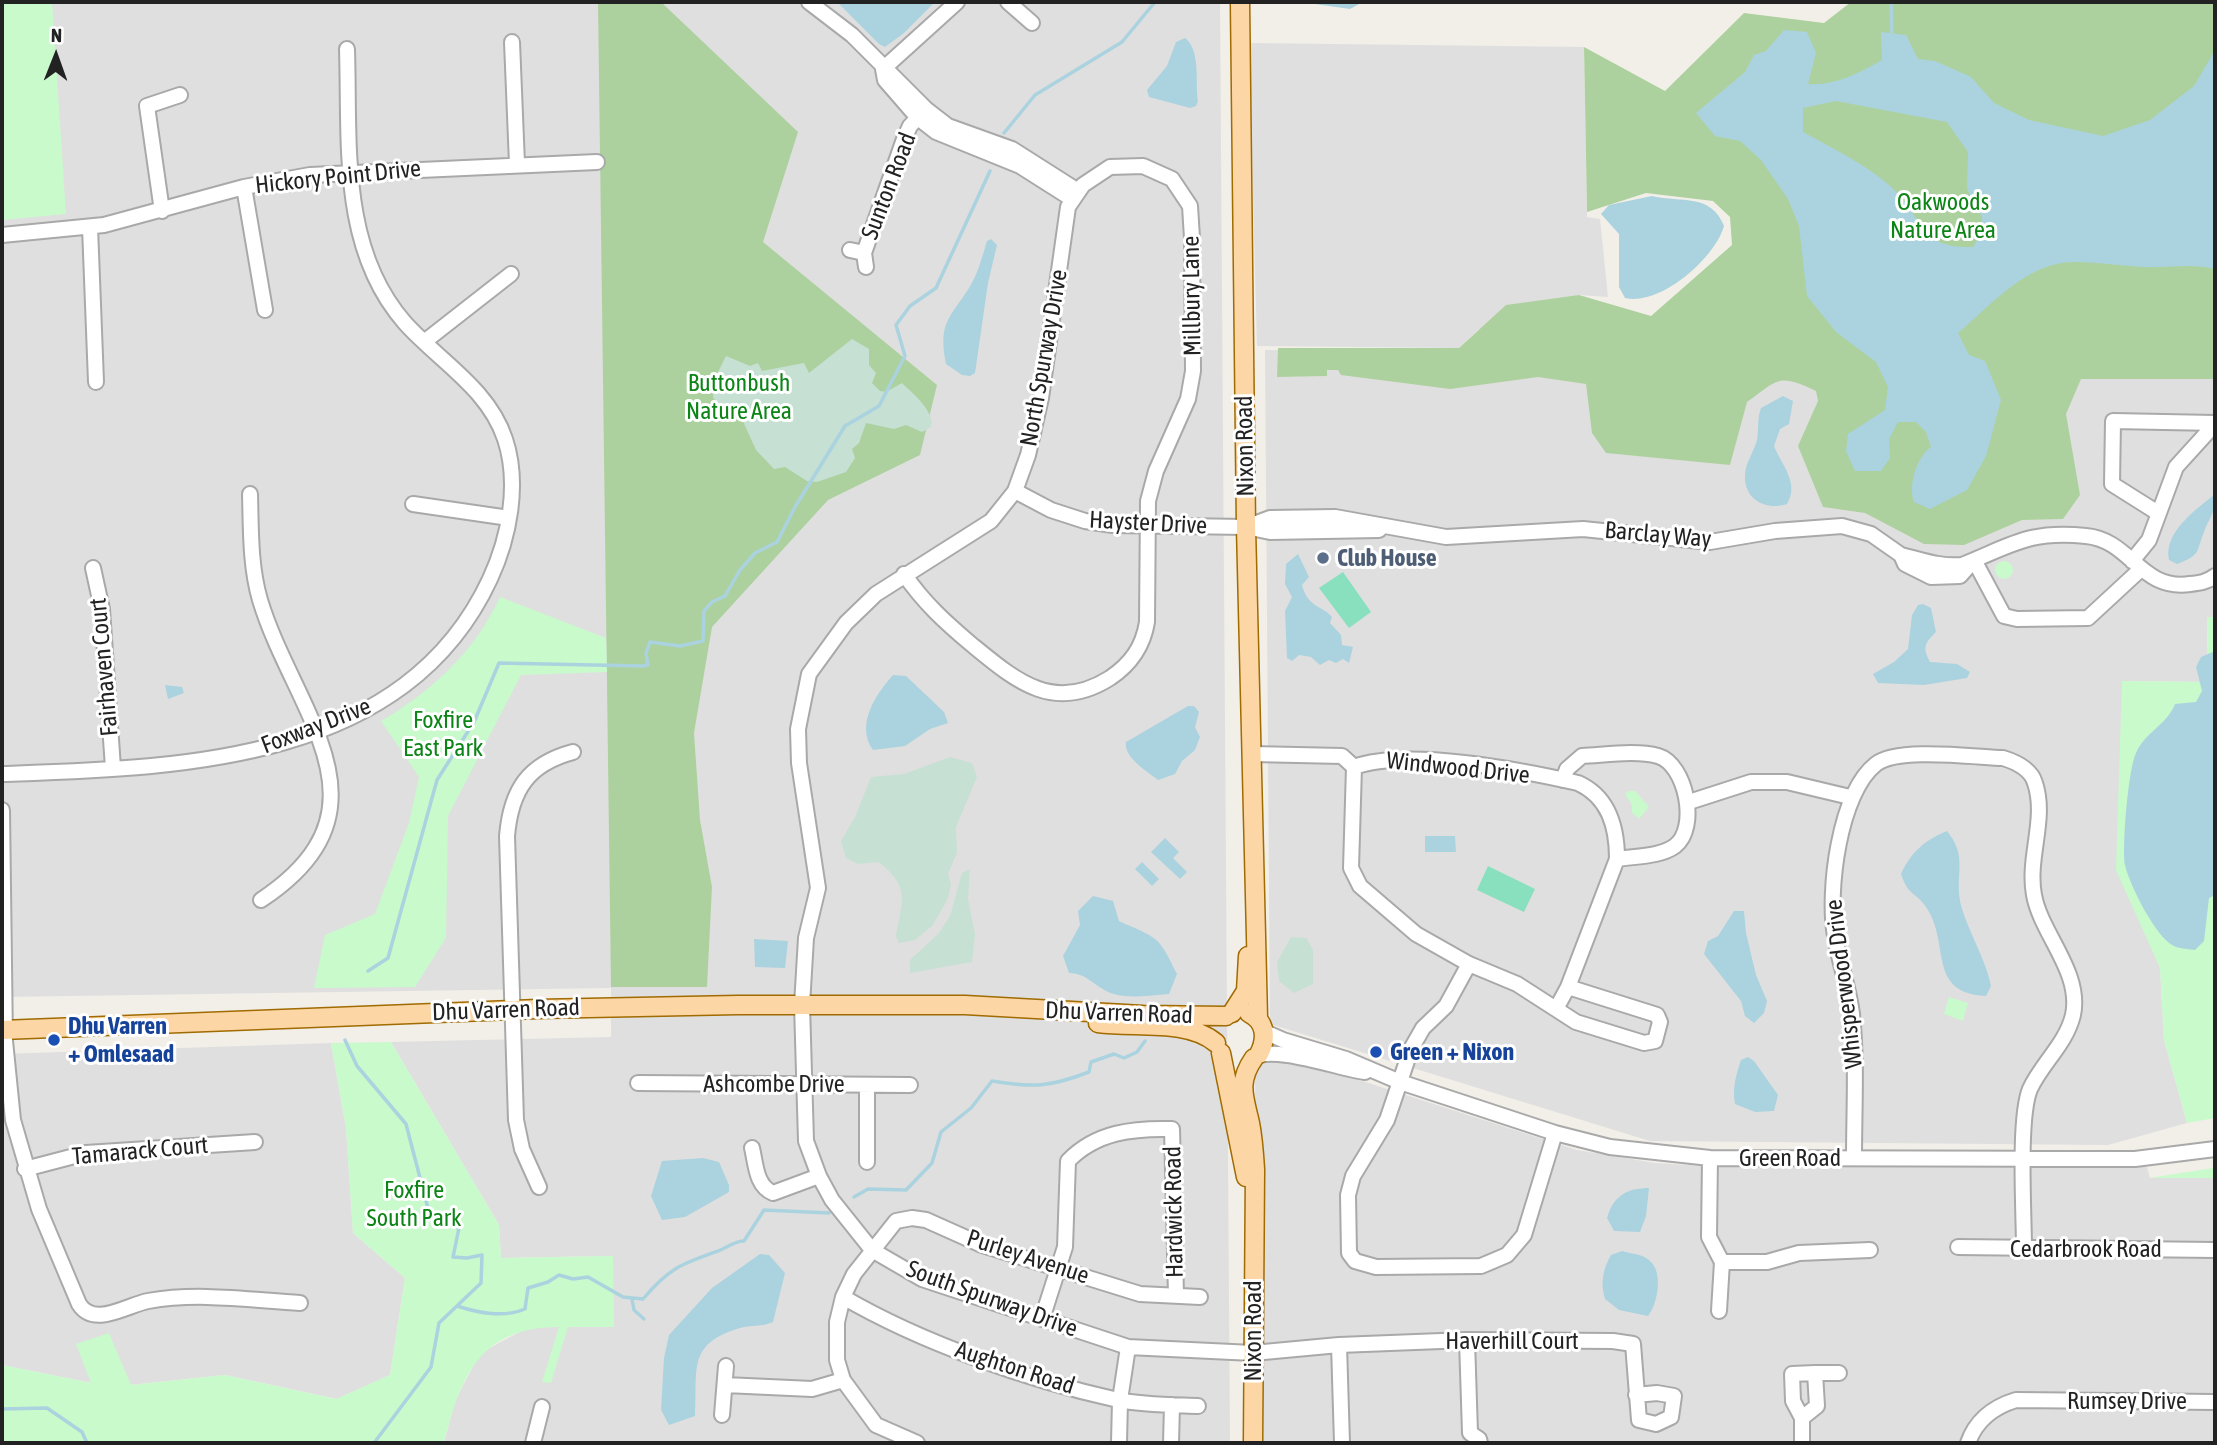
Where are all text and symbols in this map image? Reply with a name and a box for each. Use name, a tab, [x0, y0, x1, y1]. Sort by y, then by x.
north arrow	[21, 21, 91, 91]
text: N	[51, 24, 62, 46]
street label: Sunton Road	[855, 129, 923, 243]
street label: Hickory Point Drive	[254, 154, 422, 200]
park label: Oakwoods Nature Area	[1890, 188, 1996, 244]
street label: Millbury Lane	[1177, 235, 1207, 357]
street label: North Spurway Drive	[1014, 267, 1074, 449]
park label: Buttonbush Nature Area	[686, 369, 792, 425]
street label: Nixon Road	[1230, 395, 1260, 497]
street label: Hayster Drive	[1088, 506, 1208, 540]
street label: Barclay Way	[1603, 516, 1713, 554]
place label: Club House	[1337, 544, 1437, 572]
marker: Club House	[1315, 550, 1331, 566]
street label: Fairhaven Court	[84, 597, 124, 737]
street label: Foxway Drive	[257, 692, 375, 760]
park label: Foxfire East Park	[403, 706, 483, 762]
street label: Windwood Drive	[1385, 746, 1531, 790]
street label: Whisperwood Drive	[1819, 898, 1869, 1070]
street label: Dhu Varren Road	[432, 993, 580, 1027]
street label: Dhu Varren Road	[1045, 996, 1193, 1030]
place label: Dhu Varren + Omlesaad	[68, 1012, 174, 1068]
marker: Dhu Varren + Omlesaad	[46, 1032, 62, 1048]
place label: Green + Nixon	[1390, 1038, 1514, 1066]
marker: Green + Nixon	[1368, 1044, 1384, 1060]
street label: Ashcombe Drive	[703, 1070, 845, 1098]
street label: Tamarack Court	[71, 1131, 209, 1171]
street label: Green Road	[1739, 1144, 1841, 1172]
street label: Hardwick Road	[1158, 1146, 1190, 1278]
park label: Foxfire South Park	[367, 1176, 461, 1232]
street label: Purley Avenue	[963, 1224, 1093, 1290]
street label: Cedarbrook Road	[2010, 1235, 2162, 1263]
street label: South Spurway Drive	[903, 1255, 1081, 1343]
street label: Nixon Road	[1239, 1280, 1267, 1382]
street label: Haverhill Court	[1445, 1327, 1579, 1355]
street label: Aughton Road	[952, 1335, 1078, 1401]
street label: Rumsey Drive	[2067, 1387, 2187, 1415]

